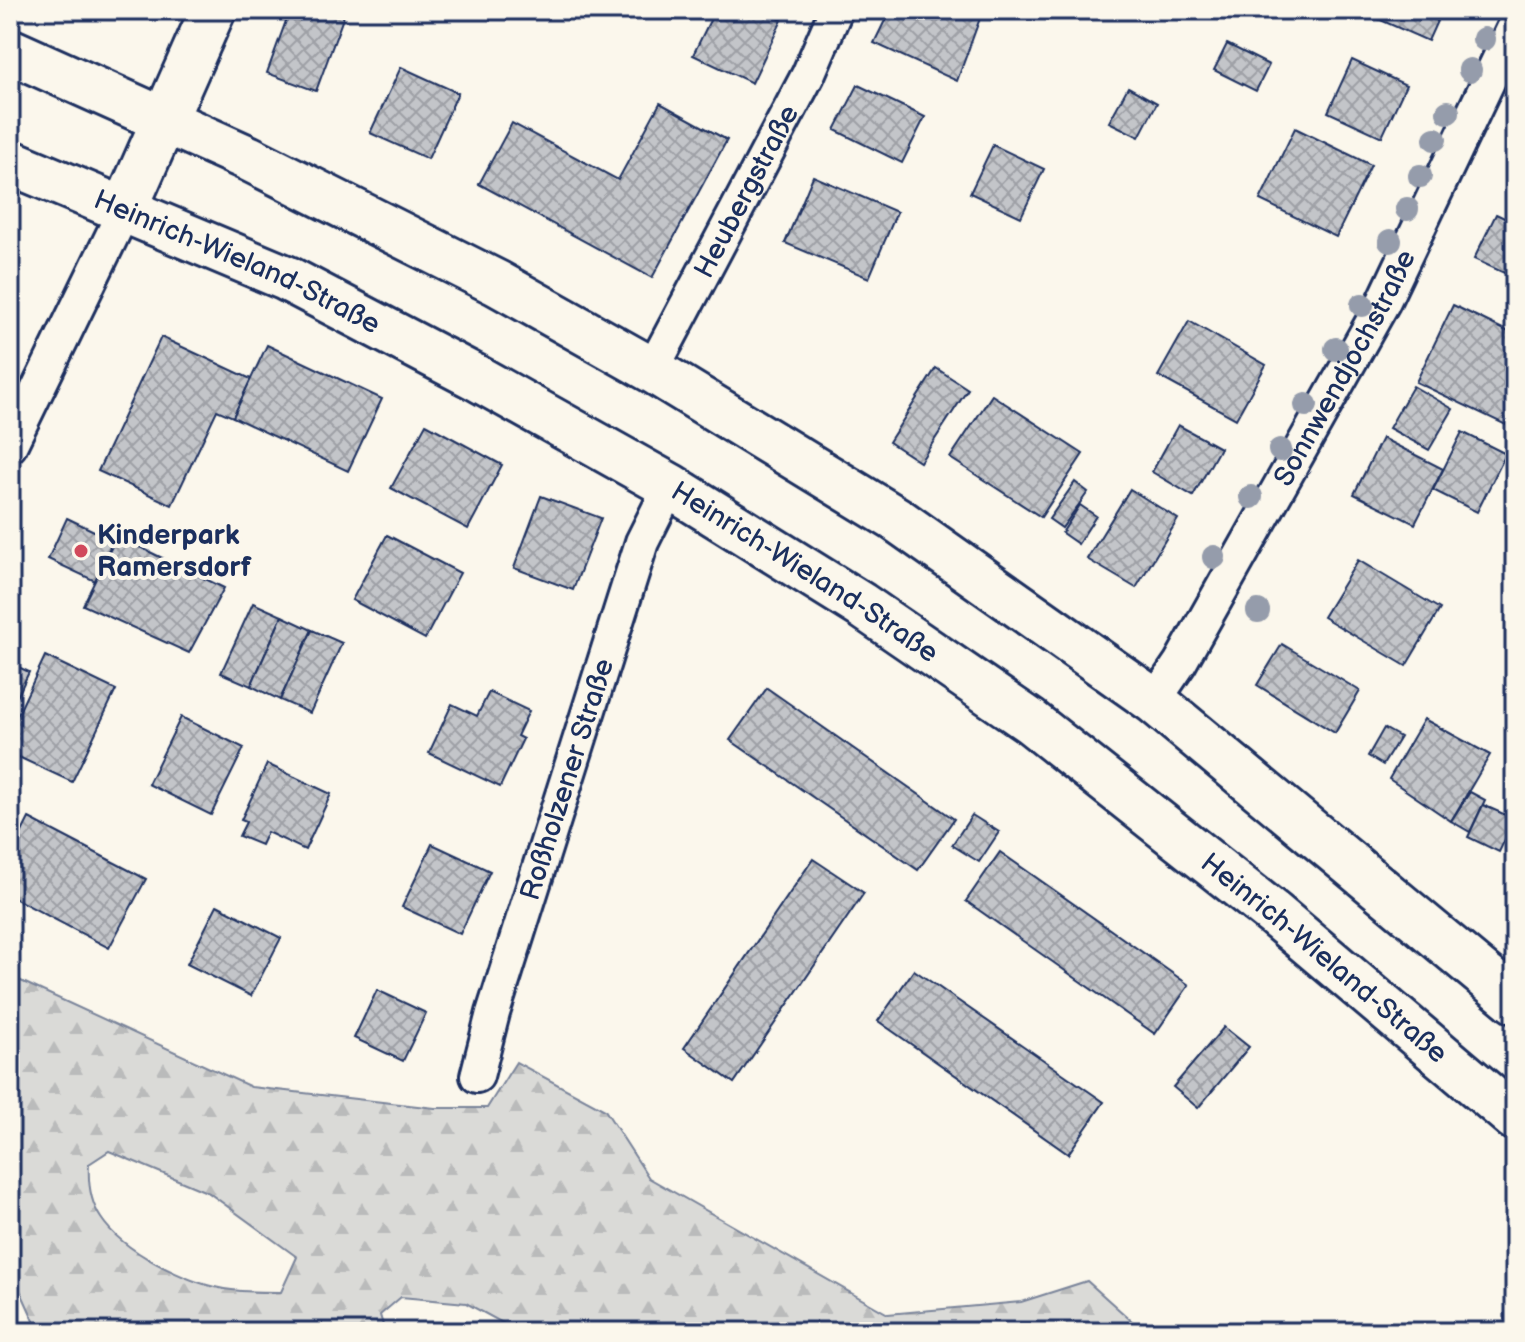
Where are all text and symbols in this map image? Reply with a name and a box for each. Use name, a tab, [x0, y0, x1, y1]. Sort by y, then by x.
street label: Heubergstraße	[687, 99, 806, 284]
street label: Heinrich-Wieland-Straße	[89, 183, 386, 341]
street label: Sonnwendjochstraße	[1267, 245, 1422, 492]
street label: Heinrich-Wieland-Straße	[665, 474, 945, 670]
place label: Kinderpark Ramersdorf	[97, 519, 252, 584]
marker: Kinderpark Ramersdorf	[72, 542, 90, 560]
street label: Roßholzener Straße	[513, 655, 621, 904]
street label: Heinrich-Wieland-Straße	[1194, 846, 1454, 1070]

